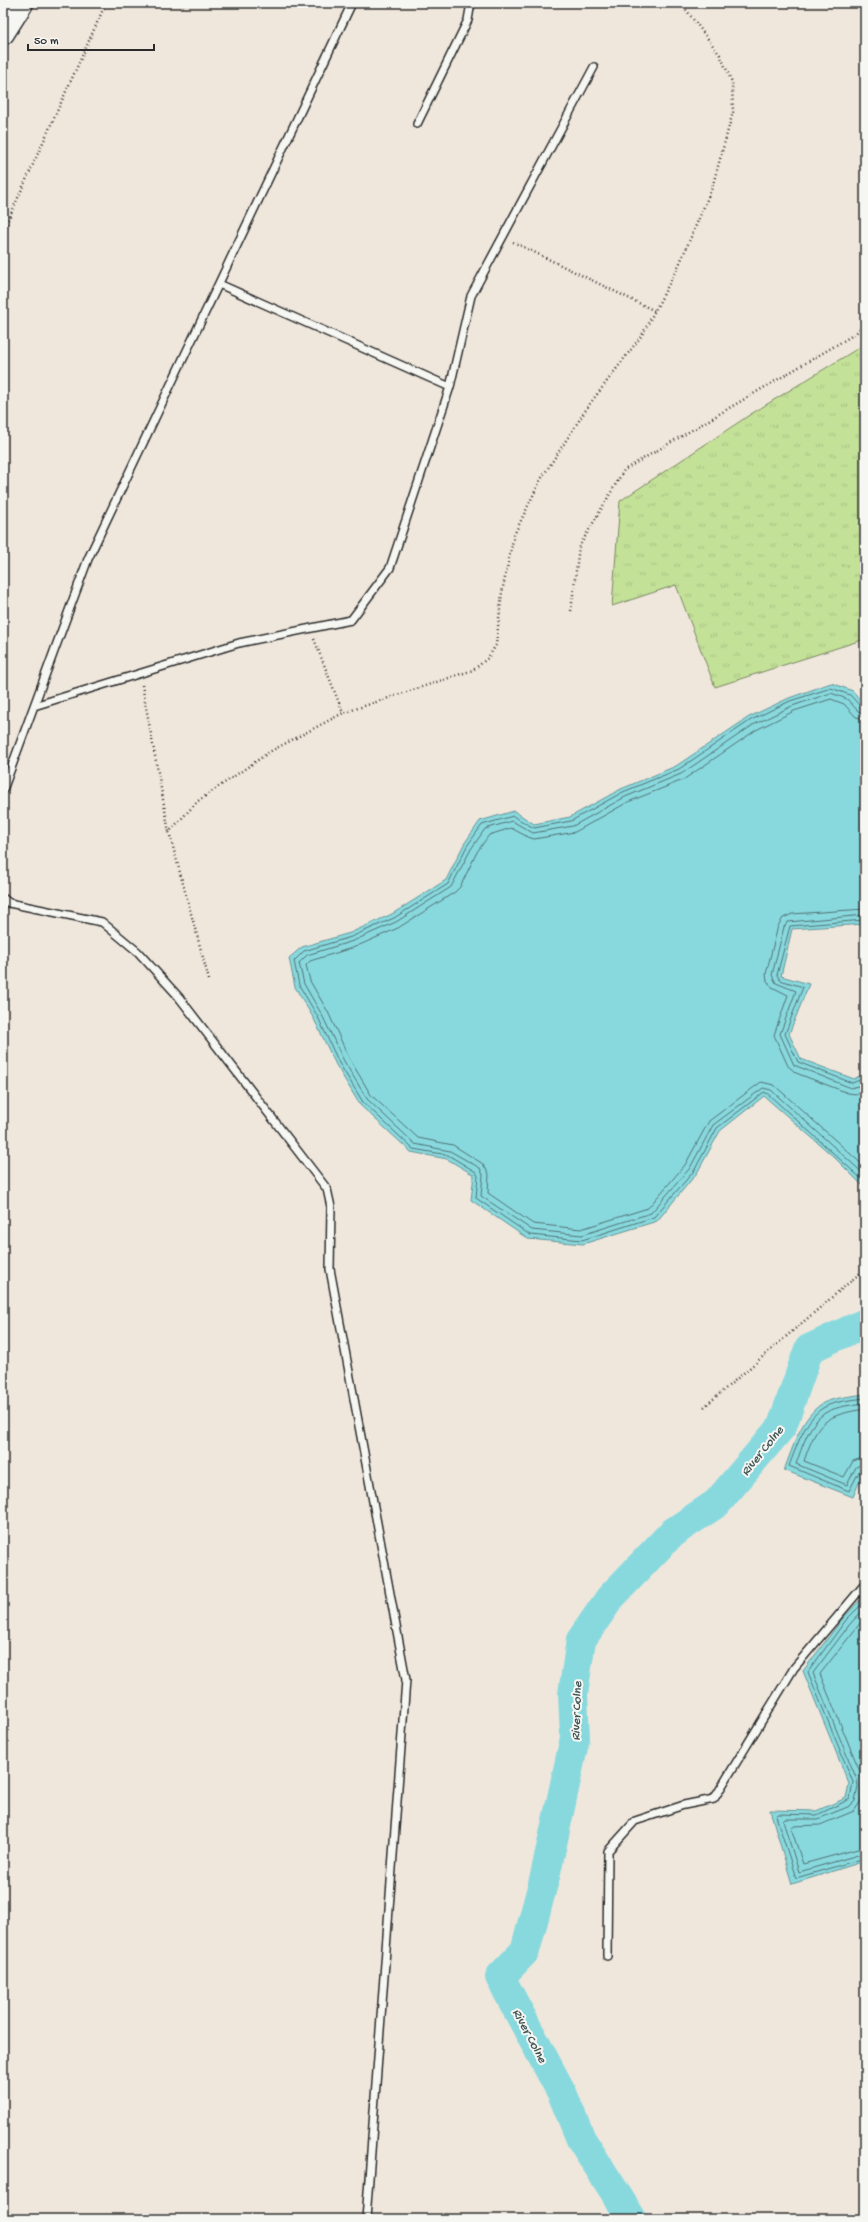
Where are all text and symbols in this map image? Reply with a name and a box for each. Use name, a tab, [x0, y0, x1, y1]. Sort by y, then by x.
scale bar	[28, 26, 154, 52]
text: 50 m	[34, 35, 59, 49]
water label: River Colne	[738, 1423, 788, 1479]
water label: River Colne	[569, 1680, 586, 1741]
water label: River Colne	[508, 2006, 550, 2067]

